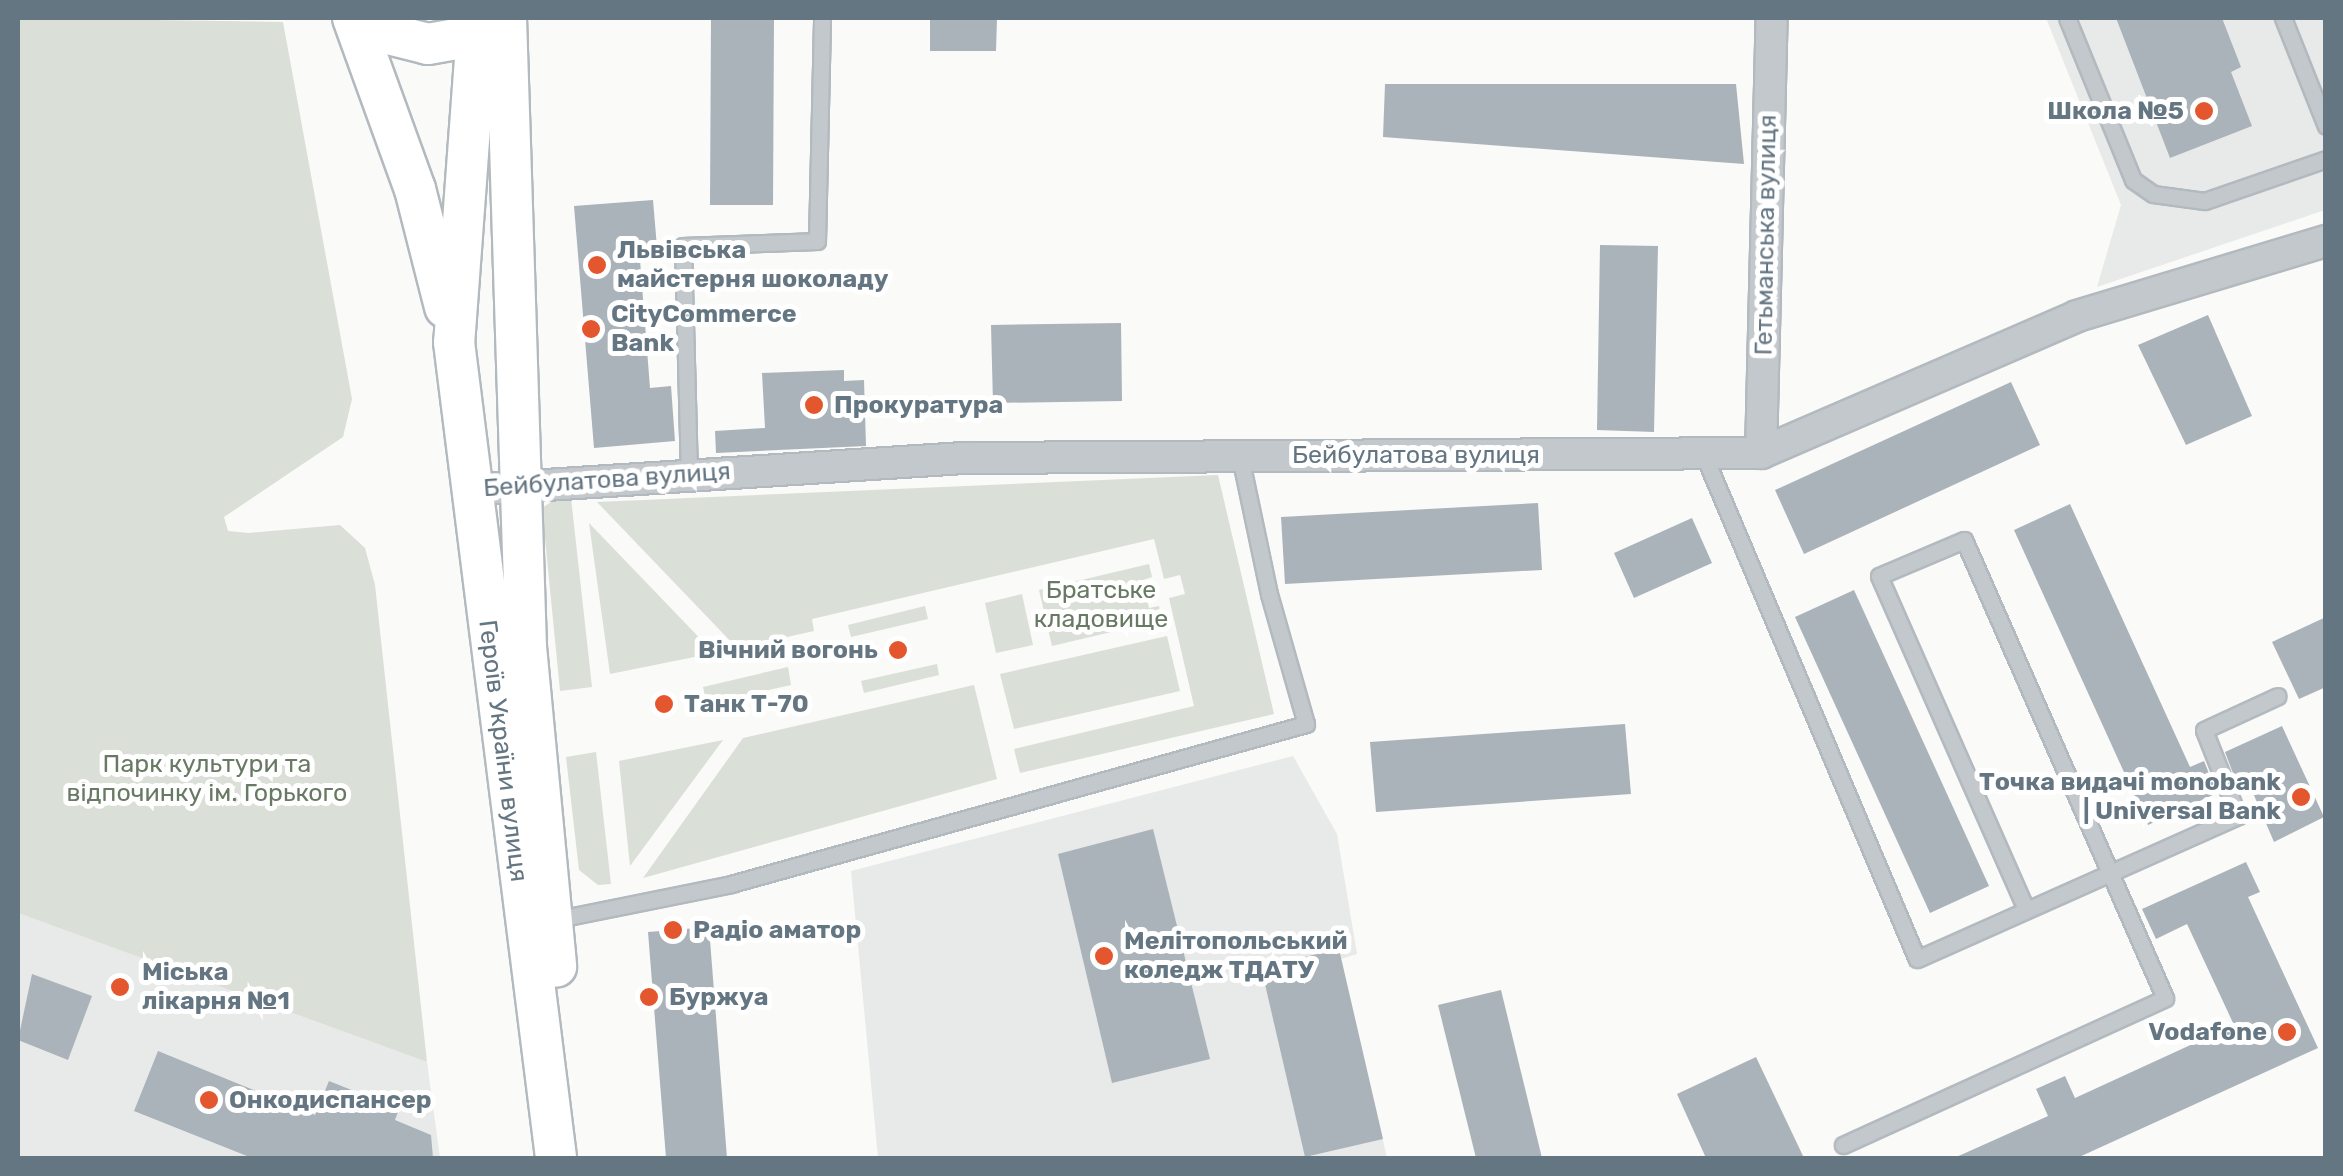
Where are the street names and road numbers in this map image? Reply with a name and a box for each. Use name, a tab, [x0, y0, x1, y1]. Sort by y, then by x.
street label: Гетьманська вулиця	[1749, 114, 1783, 356]
street label: Бейбулатова вулиця	[1292, 440, 1540, 470]
street label: Бейбулатова вулиця	[482, 456, 732, 504]
street label: Героїв України вулиця	[472, 618, 534, 884]

